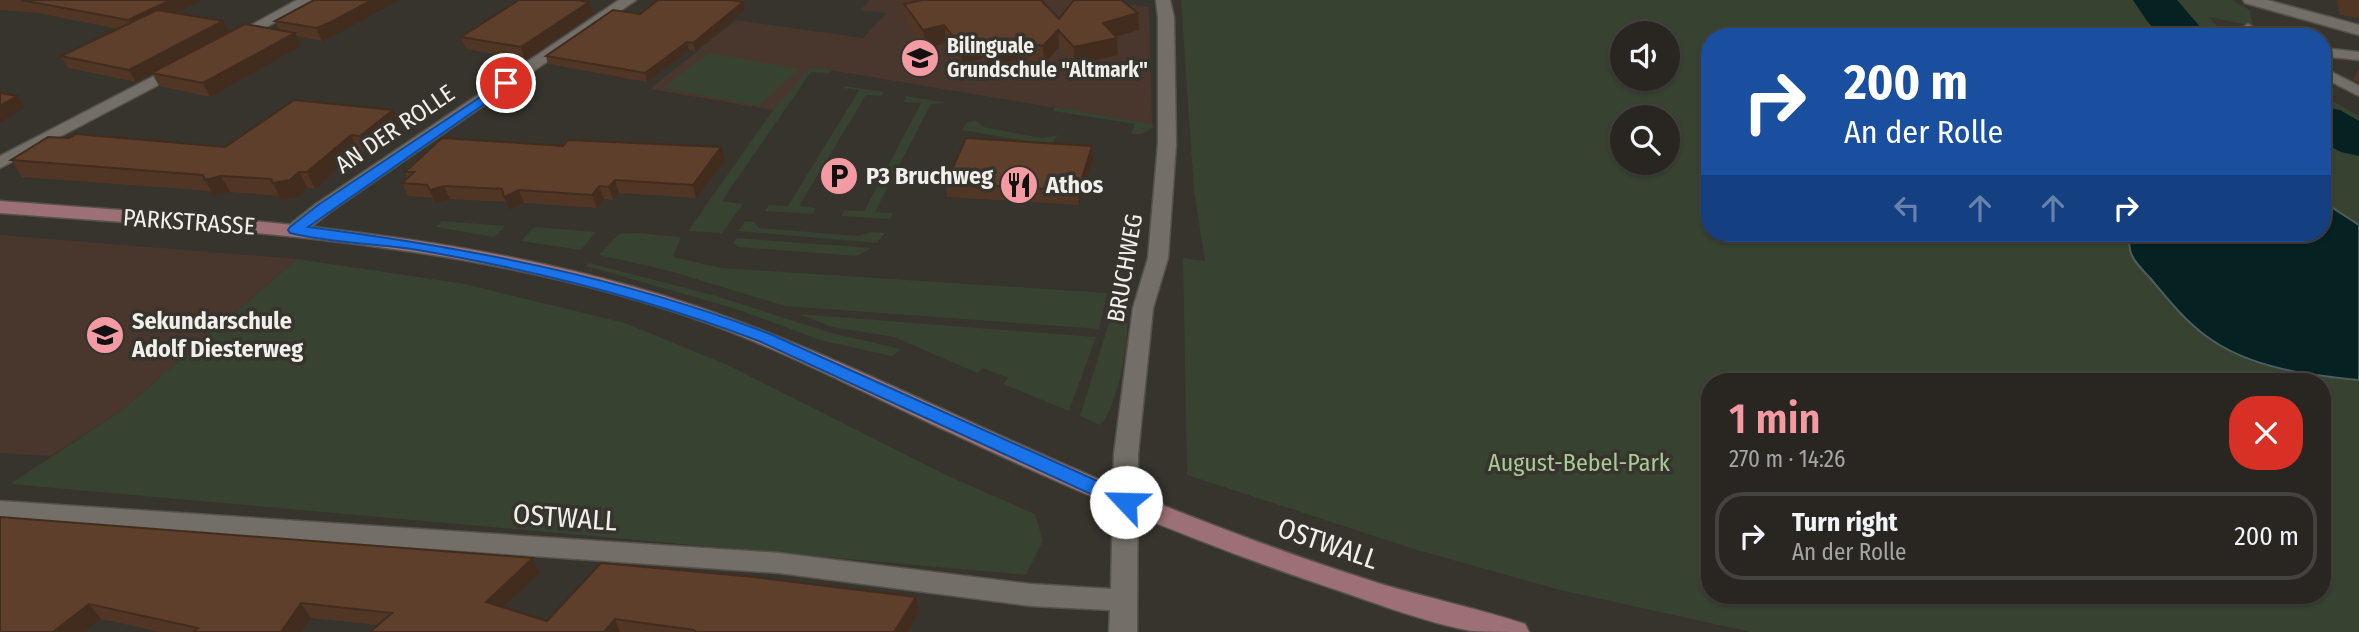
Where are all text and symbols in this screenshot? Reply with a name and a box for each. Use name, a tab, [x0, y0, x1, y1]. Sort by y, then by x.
map controls	[1610, 21, 1680, 175]
button: sound	[1610, 21, 1680, 91]
place label: Bilinguale Grundschule "Altmark"	[947, 33, 1148, 83]
school or university icon: Bilinguale Grundschule "Altmark"	[899, 37, 941, 79]
pin	[476, 53, 536, 113]
text: 200 m	[1844, 53, 1968, 112]
icon: right	[1729, 56, 1820, 147]
icon: arrive	[487, 64, 525, 102]
street label: AN DER ROLLE	[330, 79, 460, 179]
button: search	[1610, 105, 1680, 175]
text: An der Rolle	[1844, 113, 2003, 151]
parking icon: P3 Bruchweg	[818, 155, 860, 197]
place label: P3 Bruchweg	[866, 162, 993, 190]
restaurant icon: Athos	[998, 164, 1040, 206]
place label: Athos	[1045, 171, 1104, 199]
icon: left	[1888, 189, 1926, 227]
icon: ahead	[1961, 189, 1999, 227]
icon: ahead	[2034, 189, 2072, 227]
icon: right	[2107, 189, 2145, 227]
street label: PARKSTRASSE	[122, 203, 256, 241]
street label: BRUCHWEG	[1102, 212, 1148, 324]
place label: Sekundarschule Adolf Diesterweg	[131, 307, 303, 363]
school or university icon: Sekundarschule Adolf Diesterweg	[84, 314, 126, 356]
text: 1 min	[1729, 394, 1820, 444]
button: close	[2229, 396, 2303, 470]
text: 270 m · 14:26	[1729, 445, 1845, 473]
park label: August-Bebel-Park	[1488, 449, 1671, 477]
position arrow	[1089, 465, 1163, 539]
street label: OSTWALL	[512, 497, 619, 538]
text: Turn right	[1792, 507, 1898, 538]
street label: OSTWALL	[1273, 511, 1383, 576]
icon: right	[1733, 517, 1771, 555]
text: 200 m	[2234, 521, 2299, 552]
text: An der Rolle	[1792, 538, 1906, 566]

